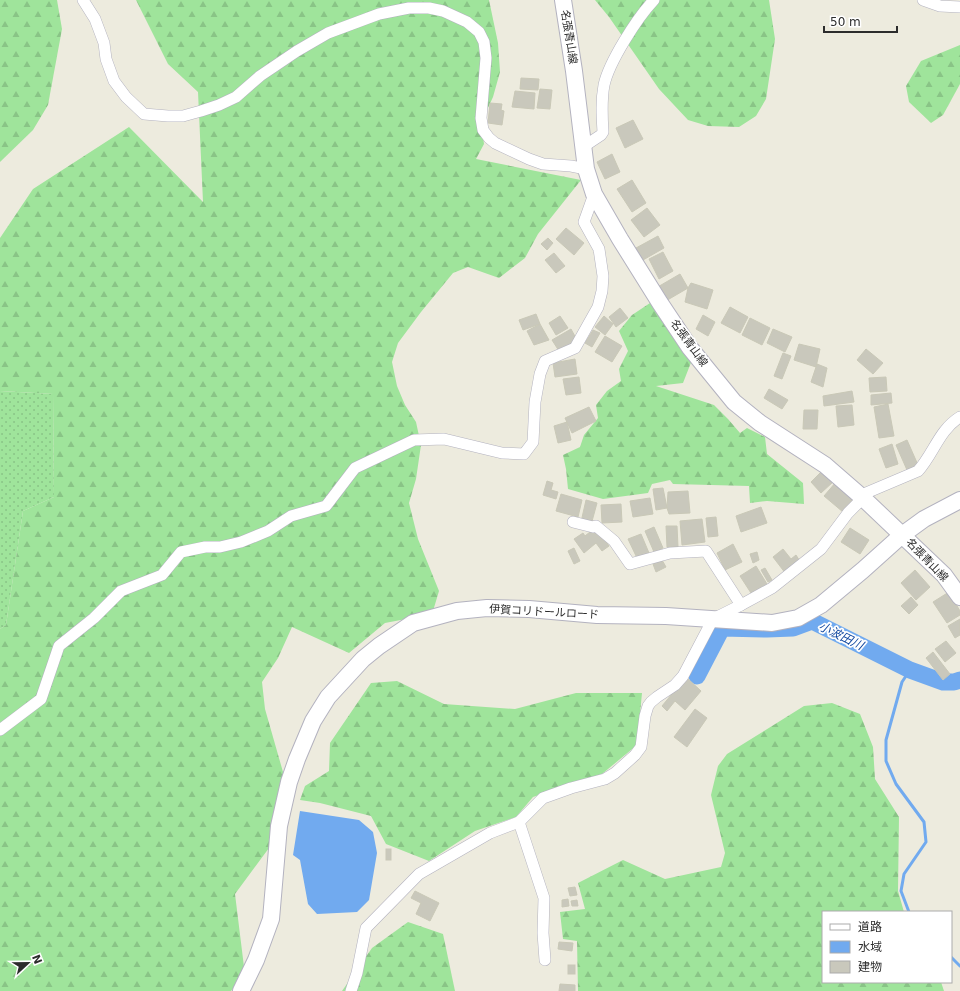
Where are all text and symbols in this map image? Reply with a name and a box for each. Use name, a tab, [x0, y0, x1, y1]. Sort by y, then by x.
scale bar	[824, 8, 897, 34]
street label: 名張青山線	[558, 9, 580, 65]
text: 50 m	[830, 15, 861, 29]
street label: 名張青山線	[668, 317, 710, 369]
street label: 名張青山線	[903, 536, 951, 584]
street label: 伊賀コリドールロード	[489, 603, 599, 621]
water label: 小波田川	[816, 619, 867, 654]
legend	[822, 911, 952, 983]
text: 道路	[858, 920, 882, 934]
text: 水域	[858, 940, 882, 954]
north arrow	[8, 943, 48, 983]
text: N	[29, 953, 45, 966]
text: 建物	[858, 960, 882, 974]

